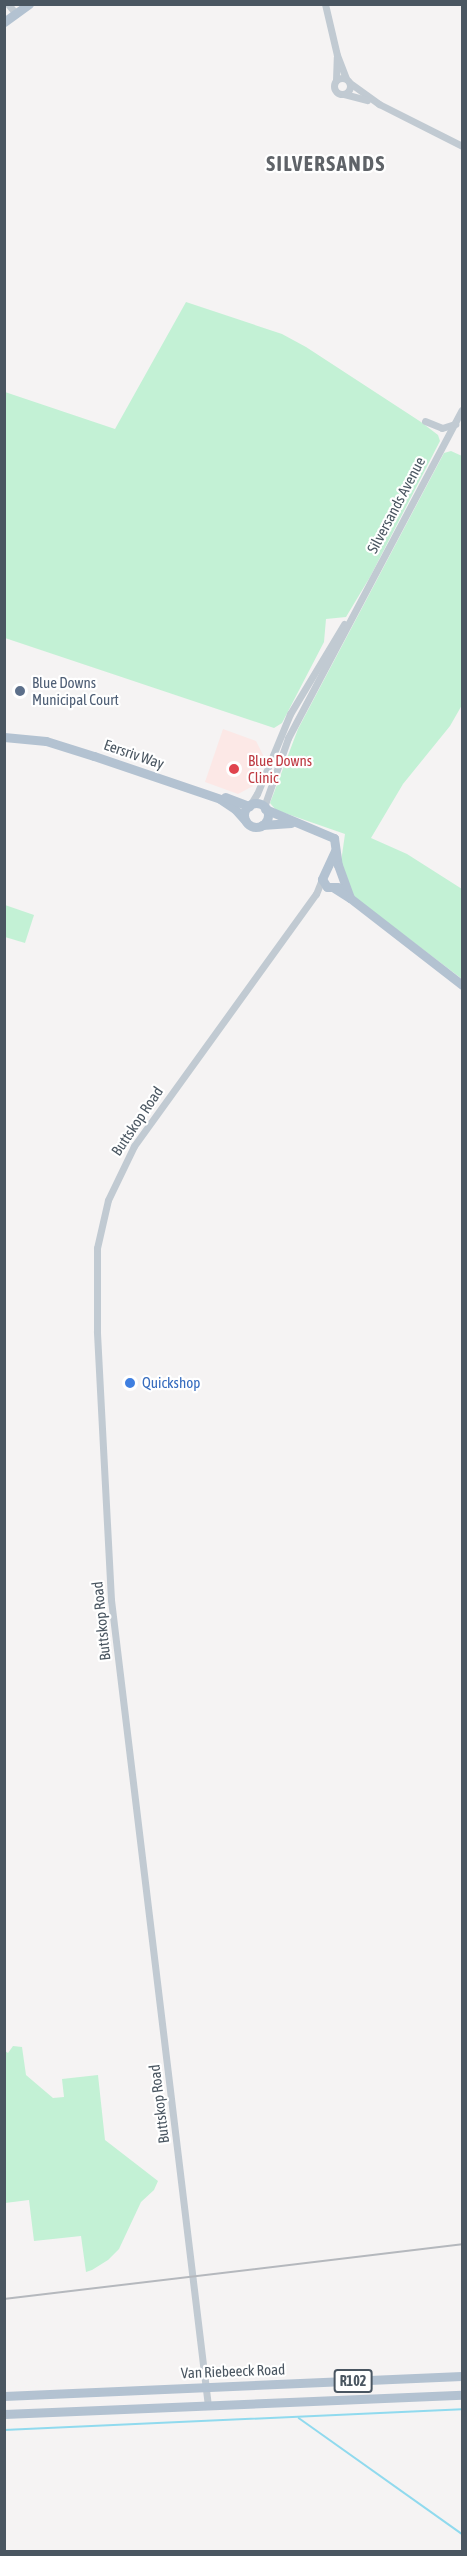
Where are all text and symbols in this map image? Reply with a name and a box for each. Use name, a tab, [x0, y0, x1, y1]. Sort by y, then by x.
district label: SILVERSANDS	[266, 150, 386, 176]
street label: Silversands Avenue	[363, 454, 429, 556]
place label: Blue Downs Municipal Court	[32, 673, 119, 708]
marker: Blue Downs Municipal Court	[13, 684, 27, 698]
street label: Eersriv Way	[101, 735, 167, 773]
place label: Blue Downs Clinic	[248, 751, 312, 786]
marker: Blue Downs Clinic	[225, 760, 243, 778]
street label: Buttskop Road	[107, 1083, 167, 1159]
place label: Quickshop	[142, 1374, 200, 1392]
marker: Quickshop	[123, 1376, 137, 1390]
street label: Buttskop Road	[88, 1581, 114, 1661]
street label: Buttskop Road	[145, 2063, 173, 2145]
street label: Van Riebeeck Road	[181, 2360, 285, 2382]
road number: R102	[334, 2370, 372, 2392]

